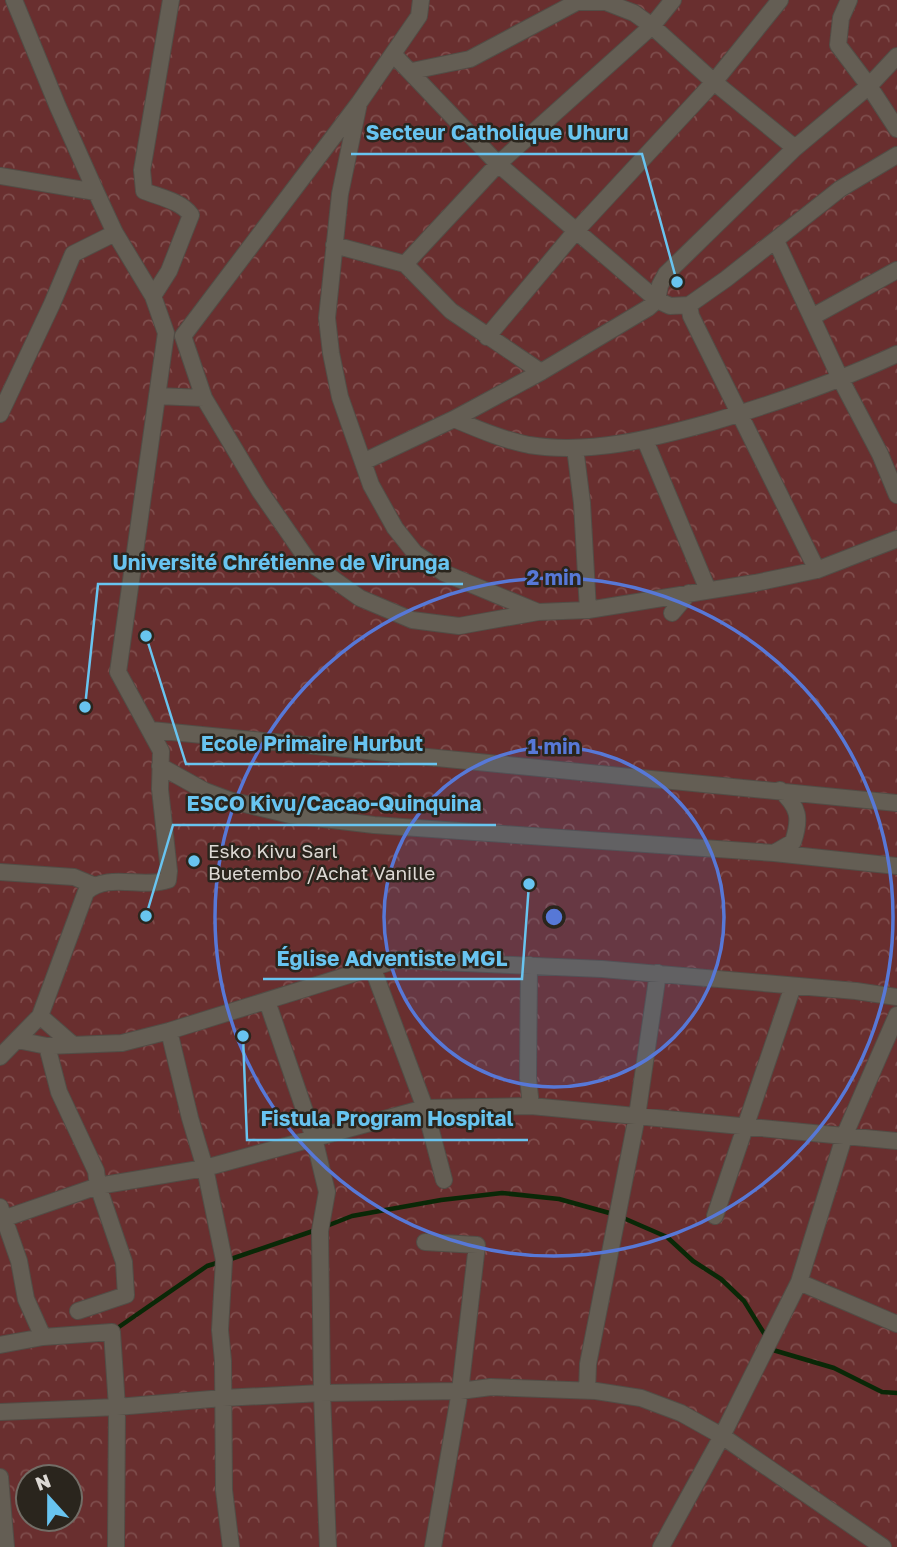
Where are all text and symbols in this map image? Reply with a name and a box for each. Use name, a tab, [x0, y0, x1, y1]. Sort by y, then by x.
callout: Secteur Catholique Uhuru	[351, 112, 642, 154]
text: Secteur Catholique Uhuru	[365, 119, 629, 145]
callout: Université Chrétienne de Virunga	[98, 542, 463, 584]
text: Université Chrétienne de Virunga	[112, 549, 450, 575]
text: 2 min	[527, 564, 581, 590]
callout: Ecole Primaire Hurbut	[186, 722, 437, 764]
text: Ecole Primaire Hurbut	[201, 730, 423, 756]
text: 1 min	[528, 733, 580, 759]
callout: ESCO Kivu/Cacao-Quinquina	[173, 783, 496, 825]
text: ESCO Kivu/Cacao-Quinquina	[187, 790, 481, 816]
place label: Esko Kivu Sarl Buetembo /Achat Vanille	[208, 839, 435, 884]
marker: Esko Kivu Sarl Buetembo /Achat Vanille	[186, 853, 202, 869]
centre of rings	[542, 905, 566, 929]
callout: Église Adventiste MGL	[263, 937, 522, 979]
text: Église Adventiste MGL	[277, 945, 507, 971]
callout: Fistula Program Hospital	[247, 1098, 528, 1140]
text: Fistula Program Hospital	[260, 1105, 514, 1131]
north arrow	[14, 1463, 84, 1533]
text: N	[32, 1468, 54, 1495]

